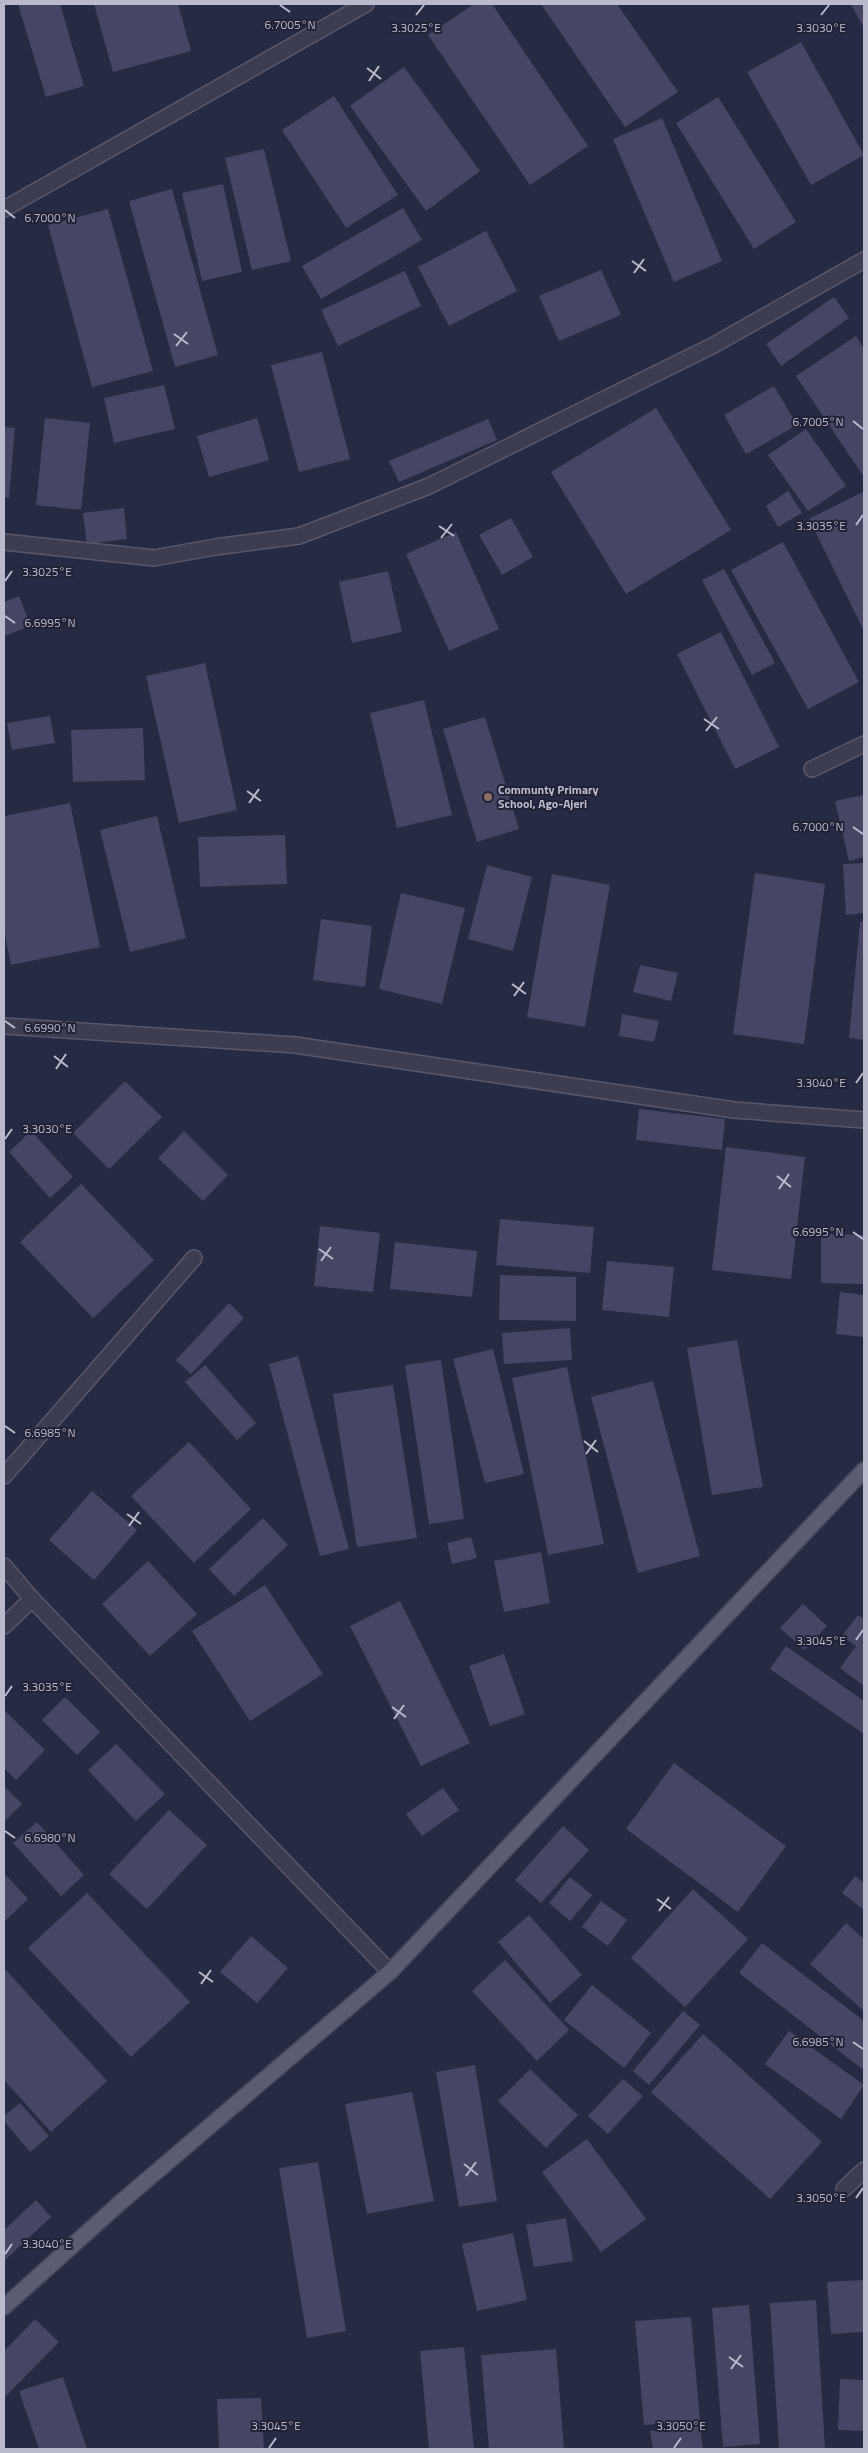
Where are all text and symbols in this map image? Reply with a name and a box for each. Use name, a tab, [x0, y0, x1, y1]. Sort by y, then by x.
text: 6.7005°N	[264, 15, 316, 34]
text: 3.3025°E	[391, 18, 441, 37]
text: 3.3030°E	[796, 18, 846, 37]
text: 6.7000°N	[24, 208, 76, 227]
text: 6.7005°N	[792, 412, 844, 431]
text: 3.3035°E	[796, 516, 846, 535]
text: 3.3025°E	[22, 562, 72, 581]
text: 6.6995°N	[24, 613, 76, 632]
place label: Communty Primary School, Ago-Ajeri	[498, 780, 599, 813]
marker: Communty Primary School, Ago-Ajeri	[482, 791, 494, 803]
text: 6.7000°N	[792, 817, 844, 836]
text: 6.6990°N	[24, 1018, 76, 1037]
text: 3.3040°E	[796, 1073, 846, 1092]
text: 3.3030°E	[22, 1119, 72, 1138]
text: 6.6995°N	[792, 1222, 844, 1241]
text: 6.6985°N	[24, 1423, 76, 1442]
text: 3.3045°E	[796, 1631, 846, 1650]
text: 3.3035°E	[22, 1677, 72, 1696]
text: 6.6980°N	[24, 1828, 76, 1847]
text: 6.6985°N	[792, 2032, 844, 2051]
text: 3.3050°E	[796, 2188, 846, 2207]
text: 3.3040°E	[22, 2234, 72, 2253]
text: 3.3045°E	[251, 2416, 301, 2435]
text: 3.3050°E	[656, 2416, 706, 2435]

